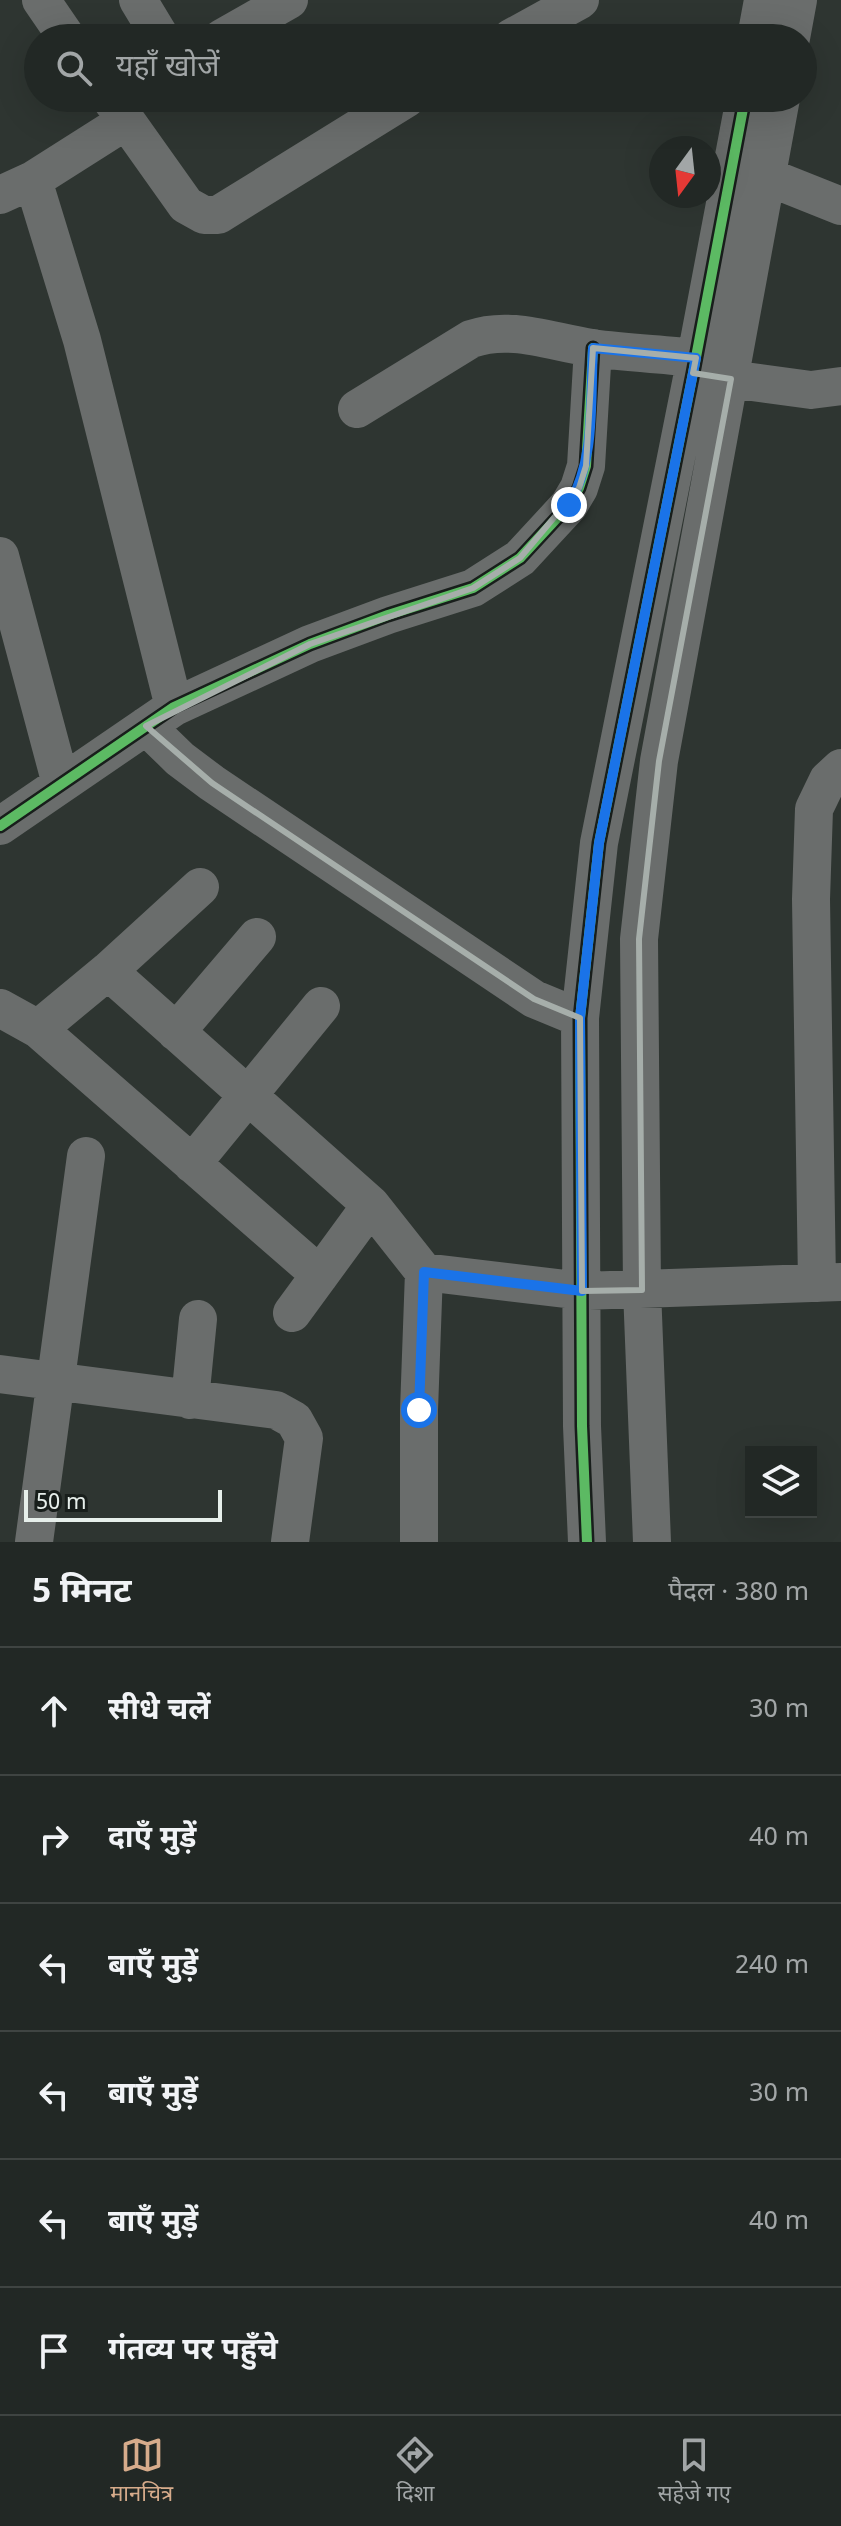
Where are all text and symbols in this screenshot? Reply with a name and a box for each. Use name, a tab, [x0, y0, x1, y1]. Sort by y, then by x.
search box	[24, 24, 817, 112]
icon: search	[52, 46, 96, 90]
text: यहाँ खोजें	[116, 49, 219, 88]
north arrow	[649, 136, 721, 208]
route end	[551, 487, 587, 523]
route start	[401, 1392, 437, 1428]
map controls	[745, 1446, 817, 1518]
button: layers	[745, 1446, 817, 1518]
scale bar	[24, 1486, 222, 1522]
text: 50 m	[36, 1489, 87, 1518]
text: 5 मिनट	[32, 1572, 131, 1616]
text: पैदल · 380 m	[668, 1577, 809, 1611]
icon: ahead	[32, 1689, 76, 1733]
text: सीधे चलें	[108, 1692, 210, 1731]
text: 30 m	[749, 1694, 809, 1728]
icon: right	[32, 1817, 76, 1861]
text: दाएँ मुड़ें	[108, 1820, 196, 1859]
text: 40 m	[749, 1822, 809, 1856]
icon: left	[32, 1945, 76, 1989]
text: बाएँ मुड़ें	[108, 1948, 198, 1987]
text: 240 m	[735, 1950, 809, 1984]
icon: left	[32, 2073, 76, 2117]
text: बाएँ मुड़ें	[108, 2076, 198, 2115]
text: 30 m	[749, 2078, 809, 2112]
icon: left	[32, 2201, 76, 2245]
text: बाएँ मुड़ें	[108, 2204, 198, 2243]
text: 40 m	[749, 2206, 809, 2240]
icon: arrive	[32, 2329, 76, 2373]
text: गंतव्य पर पहुँचे	[108, 2332, 278, 2371]
tab: मानचित्र	[110, 2433, 173, 2510]
tab: दिशा	[393, 2433, 437, 2510]
tab: सहेजे गए	[658, 2433, 731, 2510]

